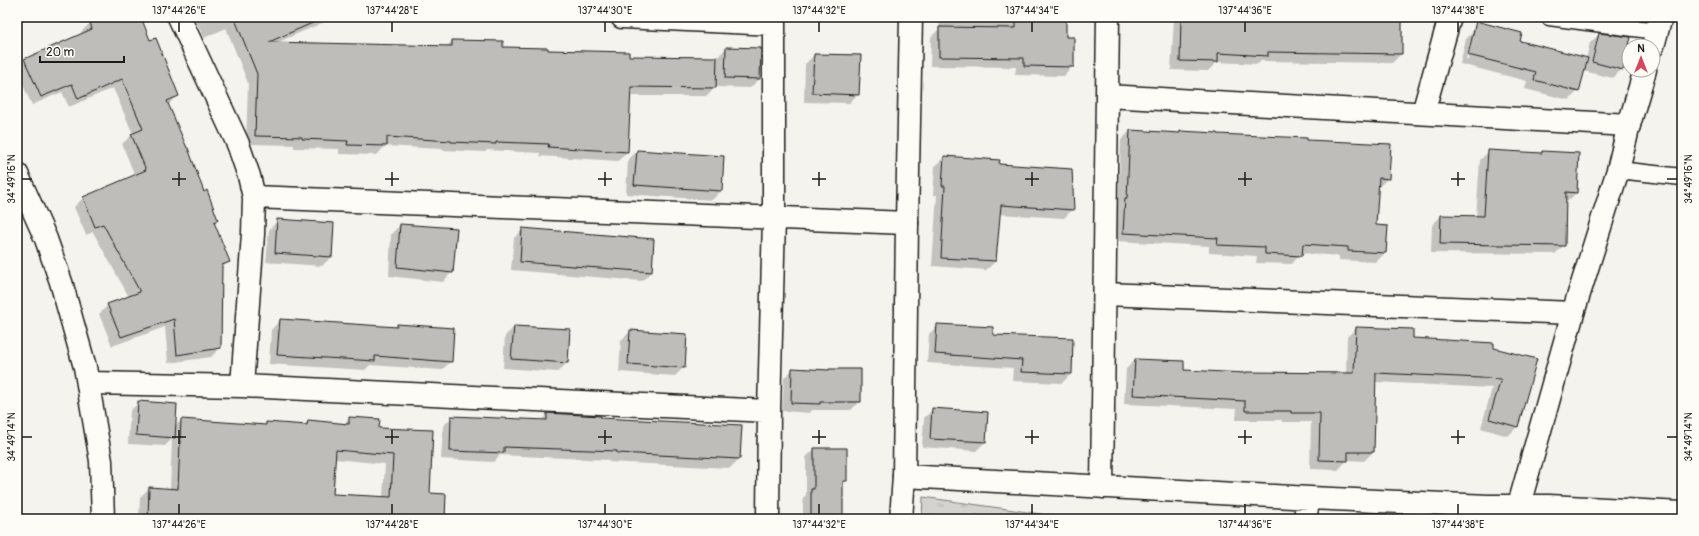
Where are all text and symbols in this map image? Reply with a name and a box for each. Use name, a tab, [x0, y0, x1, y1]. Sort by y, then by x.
text: 137°44'26"E	[152, 5, 206, 17]
text: 137°44'28"E	[366, 5, 418, 17]
text: 137°44'30"E	[578, 5, 632, 17]
text: 137°44'32"E	[792, 5, 846, 17]
text: 137°44'34"E	[1005, 5, 1059, 17]
text: 137°44'36"E	[1218, 5, 1272, 17]
text: 137°44'38"E	[1432, 5, 1484, 17]
scale bar	[40, 38, 124, 64]
north arrow	[1621, 38, 1661, 78]
text: N	[1637, 42, 1645, 55]
text: 20 m	[46, 45, 75, 60]
text: 34°49'16"N	[6, 154, 18, 204]
text: 34°49'16"N	[1683, 154, 1695, 204]
text: 34°49'14"N	[6, 412, 18, 462]
text: 34°49'14"N	[1683, 412, 1695, 462]
text: 137°44'26"E	[152, 519, 206, 531]
text: 137°44'28"E	[366, 519, 418, 531]
text: 137°44'30"E	[578, 519, 632, 531]
text: 137°44'32"E	[792, 519, 846, 531]
text: 137°44'34"E	[1005, 519, 1059, 531]
text: 137°44'36"E	[1218, 519, 1272, 531]
text: 137°44'38"E	[1432, 519, 1484, 531]

